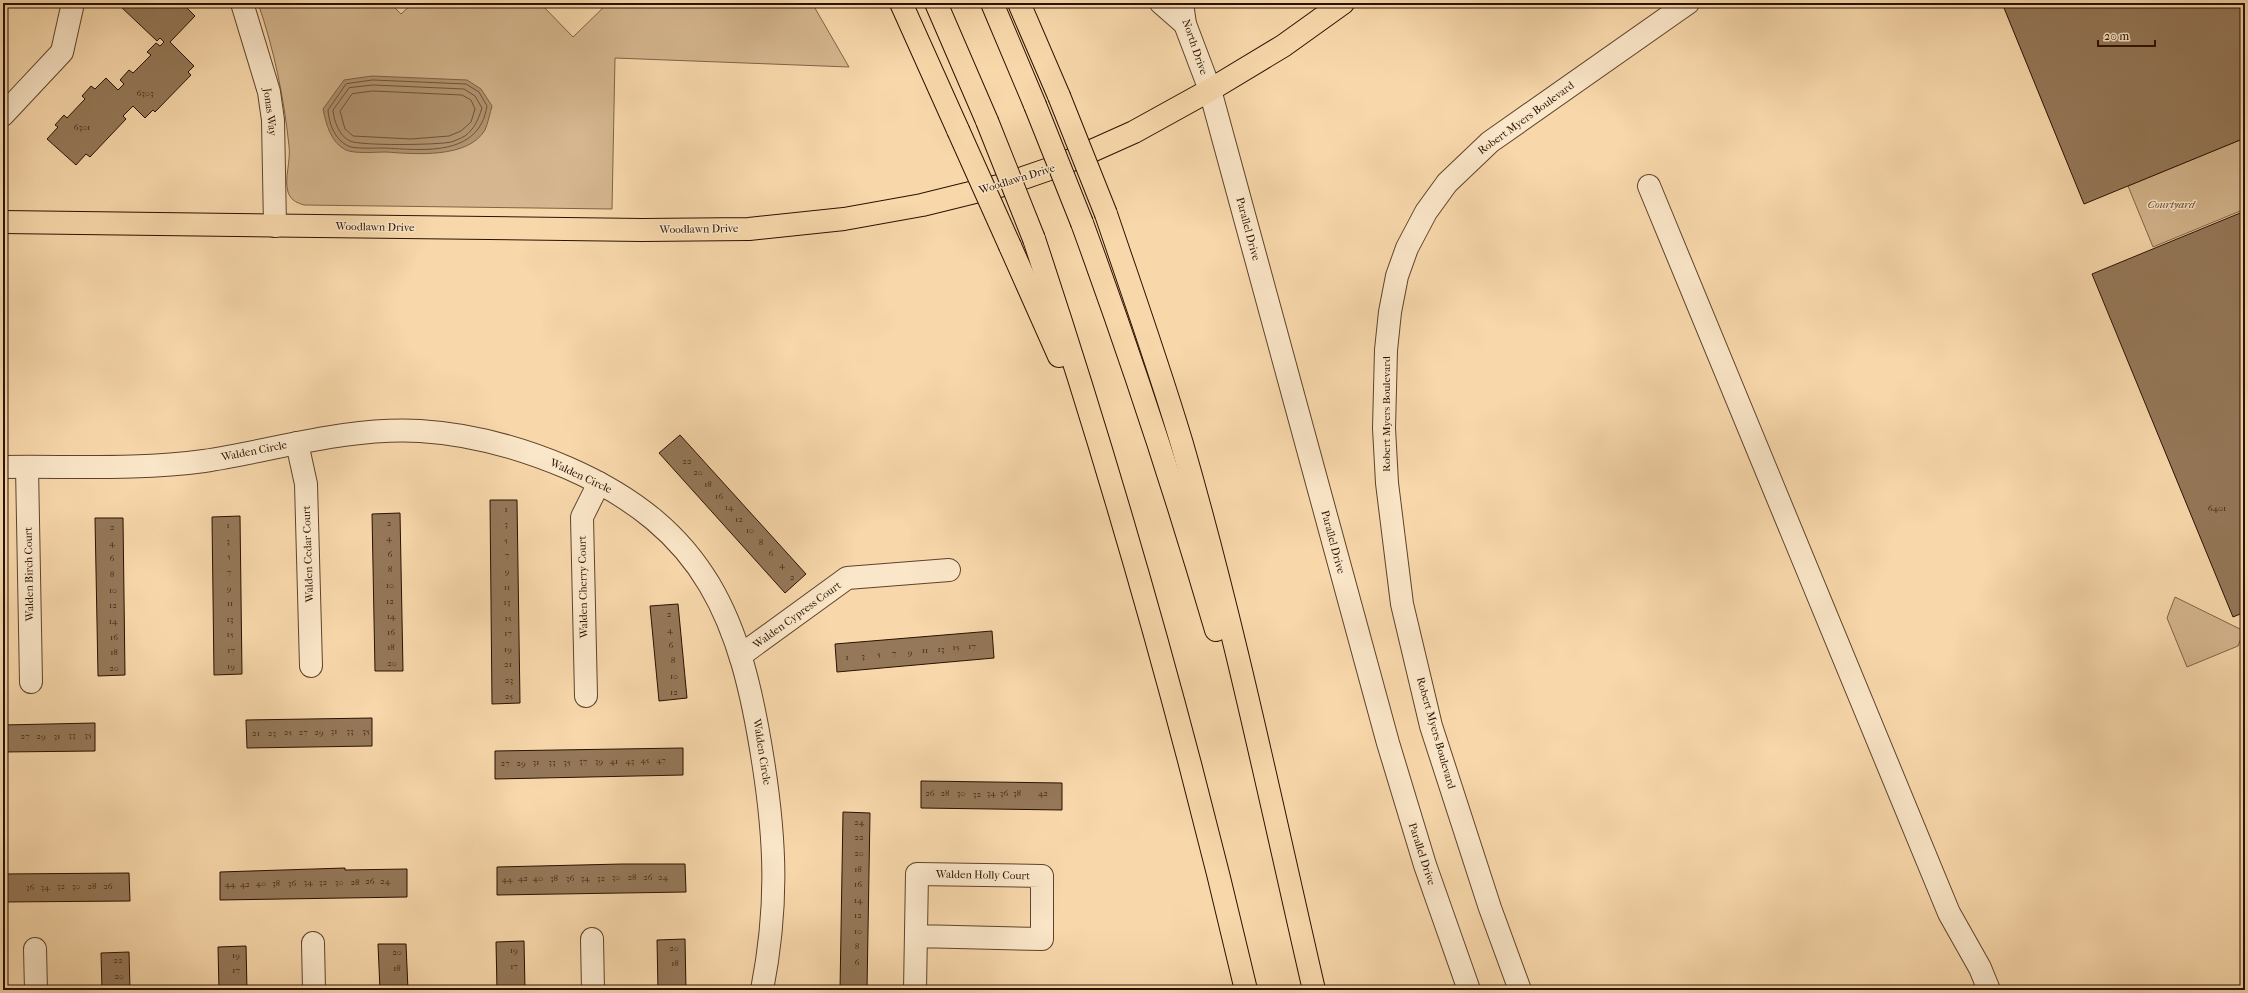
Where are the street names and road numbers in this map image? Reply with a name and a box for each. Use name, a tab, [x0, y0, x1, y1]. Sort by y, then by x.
street label: North Drive	[1179, 18, 1211, 77]
street label: Robert Myers Boulevard	[1475, 78, 1577, 157]
street label: Jonas Way	[260, 86, 280, 138]
street label: Woodlawn Drive	[976, 161, 1057, 197]
street label: Parallel Drive	[1233, 196, 1263, 263]
street label: Woodlawn Drive	[334, 220, 415, 234]
street label: Woodlawn Drive	[658, 222, 739, 236]
street label: Robert Myers Boulevard	[1380, 355, 1393, 472]
street label: Walden Circle	[219, 438, 289, 464]
street label: Walden Circle	[547, 456, 614, 496]
street label: Walden Cedar Court	[300, 505, 316, 604]
street label: Parallel Drive	[1318, 509, 1348, 576]
street label: Walden Birch Court	[22, 527, 36, 622]
street label: Walden Cherry Court	[576, 536, 590, 639]
street label: Walden Cypress Court	[750, 579, 844, 652]
street label: Robert Myers Boulevard	[1414, 676, 1458, 791]
street label: Walden Circle	[750, 717, 774, 787]
street label: Parallel Drive	[1406, 821, 1438, 887]
street label: Walden Holly Court	[935, 868, 1030, 882]

